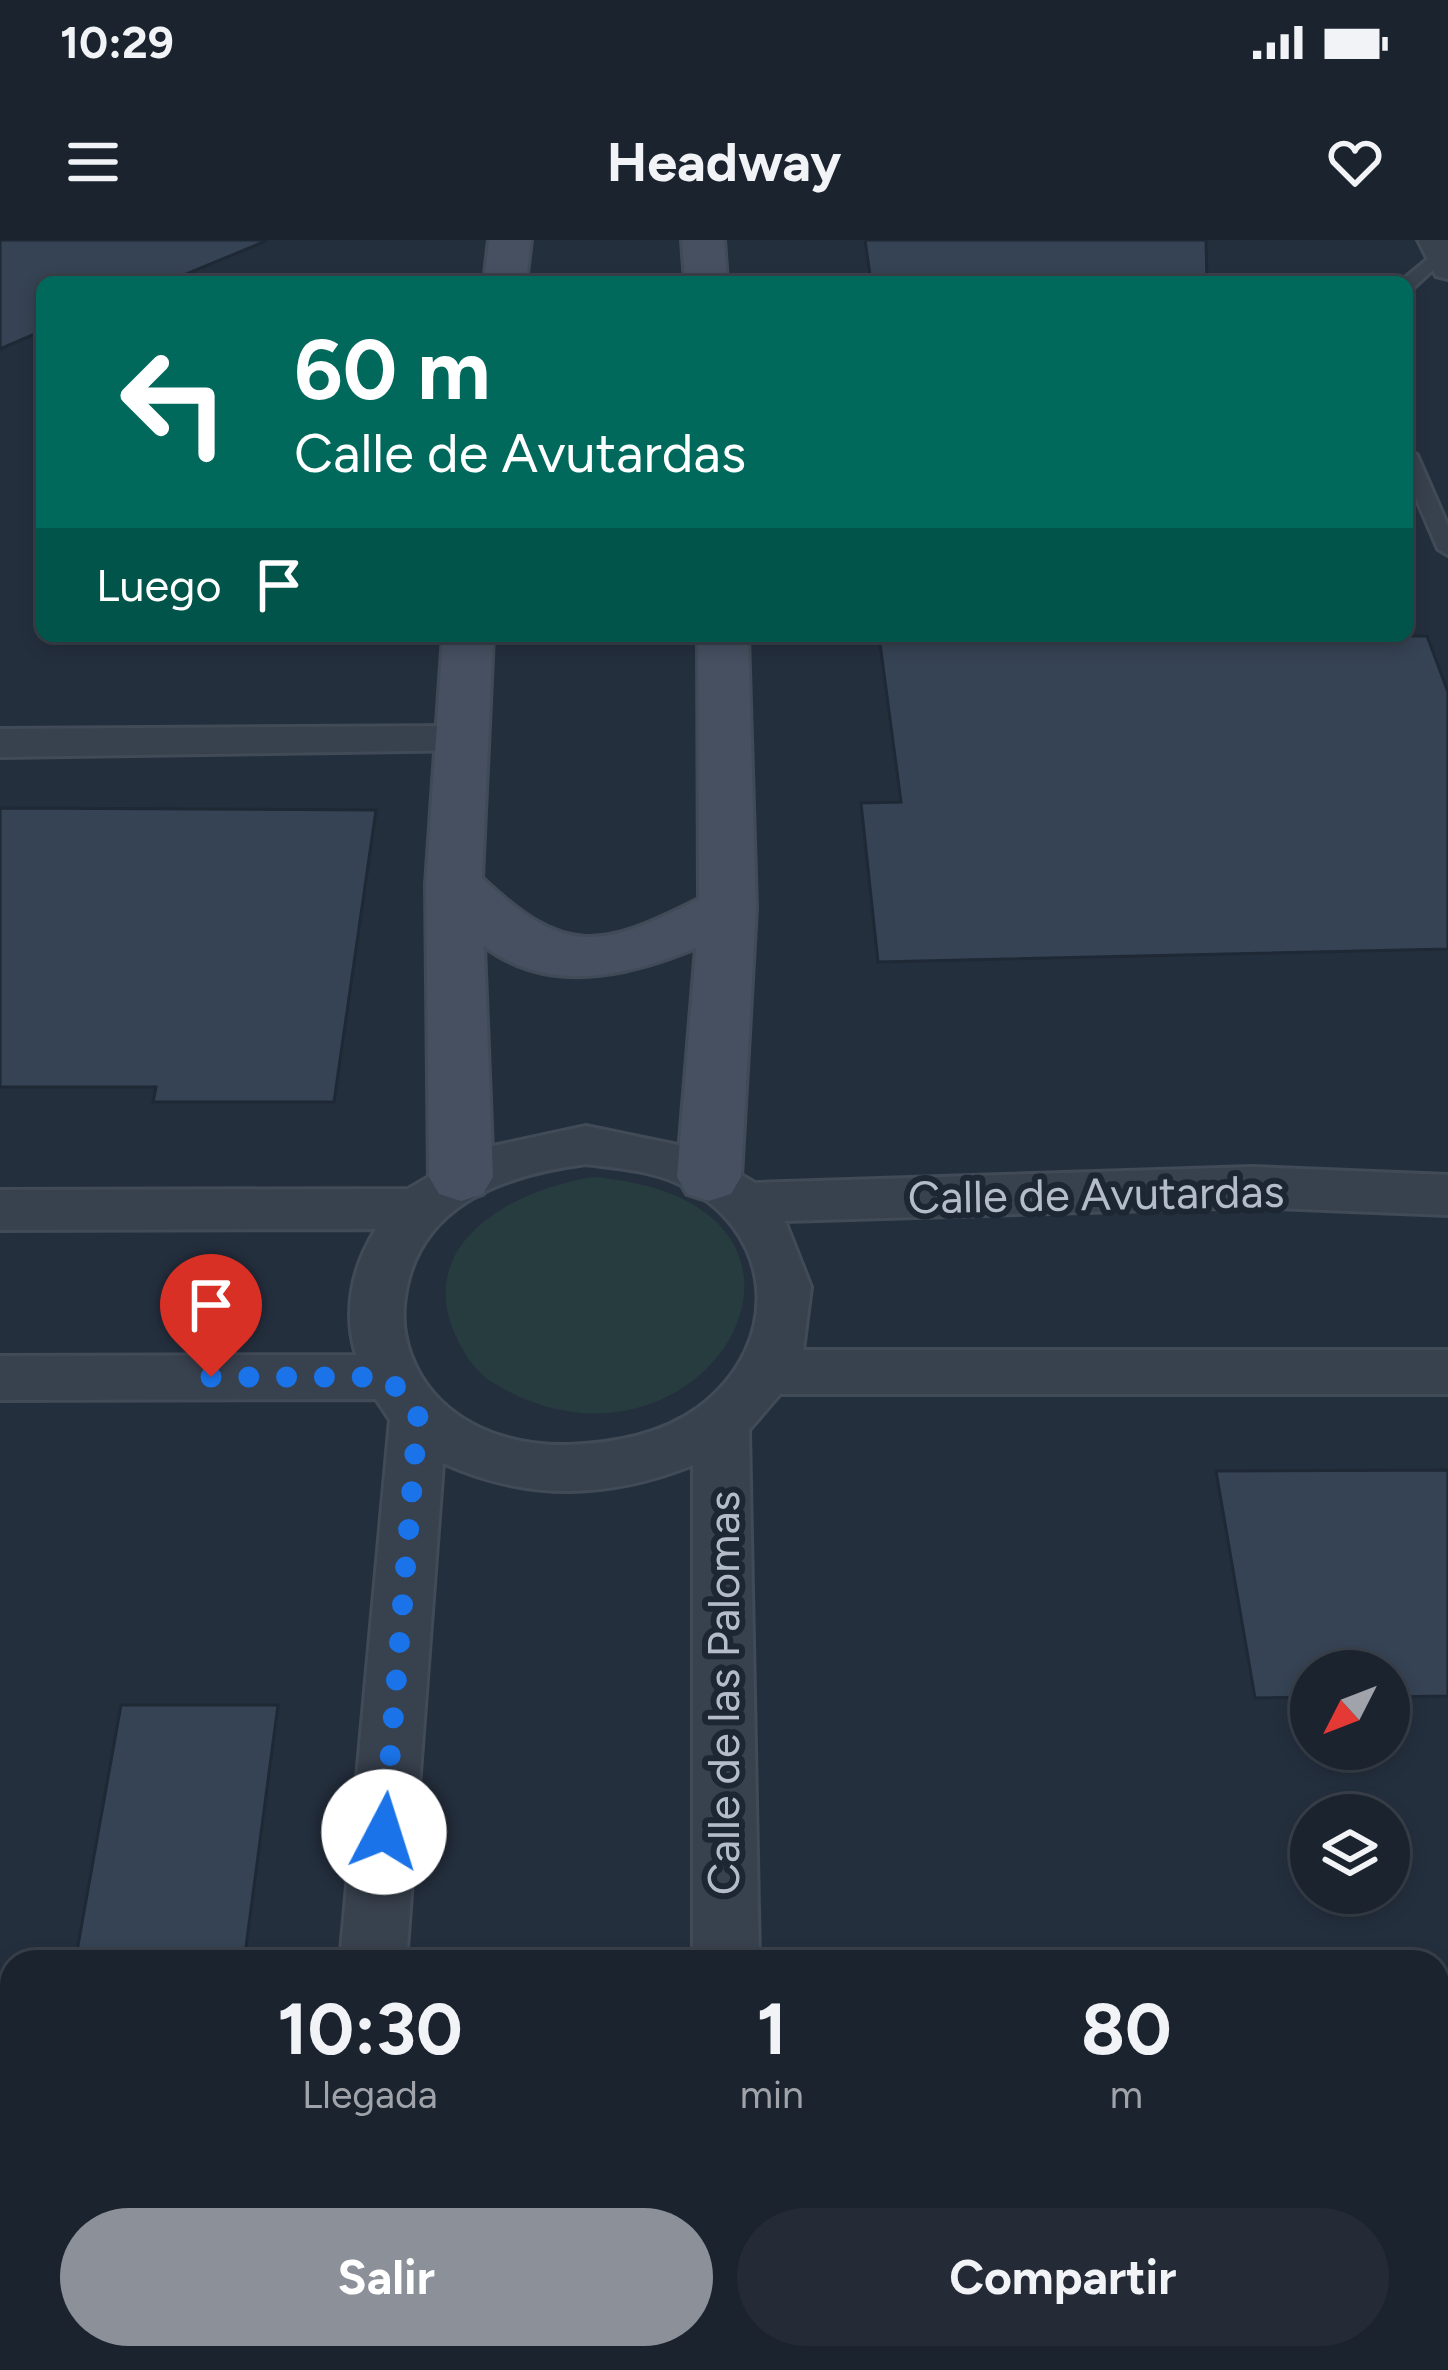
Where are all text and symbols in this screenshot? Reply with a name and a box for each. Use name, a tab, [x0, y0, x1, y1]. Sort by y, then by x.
text: 10:29	[60, 15, 174, 69]
icon: menu	[60, 129, 126, 195]
icon: heart	[1322, 129, 1388, 195]
text: Headway	[607, 130, 841, 195]
text: 60 m	[294, 319, 490, 420]
icon: left	[96, 324, 252, 480]
text: Calle de Avutardas	[294, 421, 746, 486]
icon: arrive	[246, 552, 312, 618]
text: Luego	[96, 558, 222, 612]
street label: Calle de Avutardas	[907, 1164, 1285, 1224]
pin	[160, 1254, 262, 1377]
icon: arrive	[178, 1272, 244, 1338]
street label: Calle de las Palomas	[696, 1491, 750, 1895]
north arrow	[1290, 1650, 1410, 1770]
map controls	[1290, 1650, 1410, 1914]
position arrow	[321, 1769, 447, 1895]
button: layers	[1290, 1794, 1410, 1914]
text: 10:30	[277, 1986, 463, 2072]
text: 1	[757, 1986, 787, 2072]
text: 80	[1081, 1986, 1172, 2072]
text: Llegada	[302, 2071, 438, 2118]
text: min	[740, 2071, 804, 2118]
text: m	[1110, 2071, 1143, 2118]
button: Salir	[60, 2208, 713, 2346]
button: Compartir	[737, 2208, 1389, 2346]

